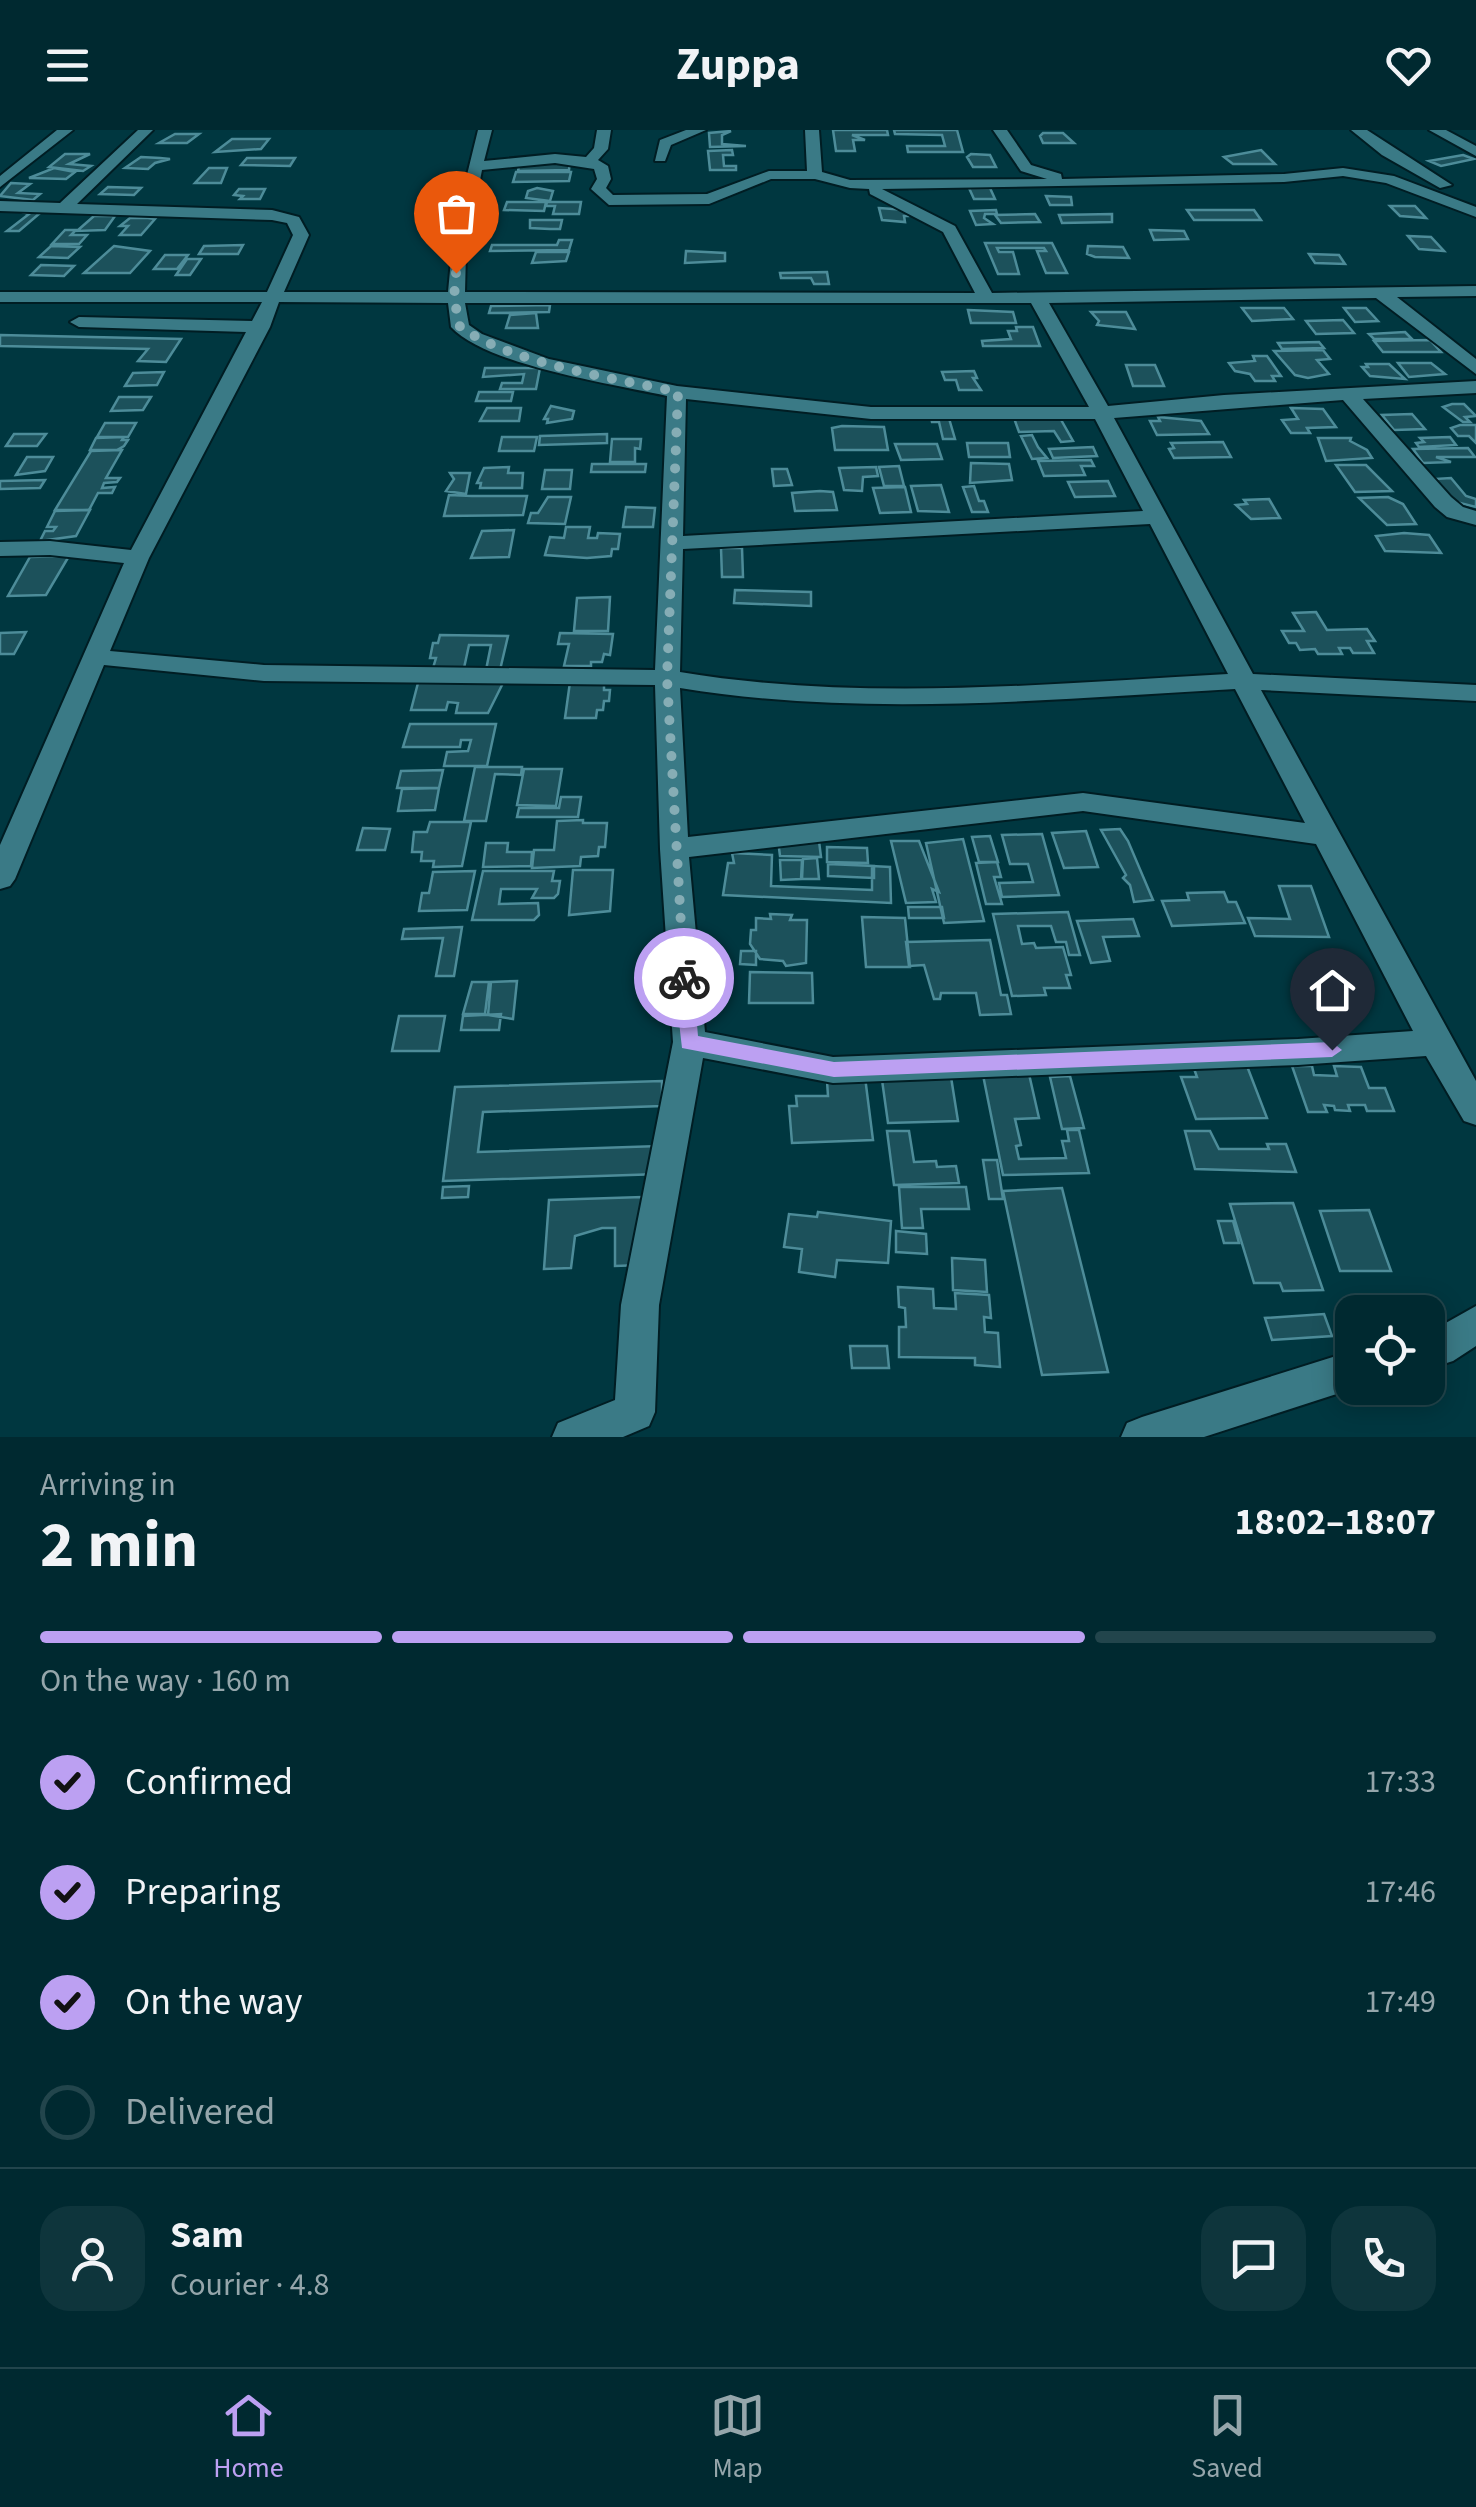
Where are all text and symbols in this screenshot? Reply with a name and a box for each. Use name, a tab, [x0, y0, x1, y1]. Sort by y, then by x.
text: Zuppa	[676, 33, 800, 97]
icon: menu	[40, 38, 95, 93]
icon: heart	[1381, 38, 1436, 93]
pin	[414, 171, 499, 274]
icon: bag	[429, 186, 484, 241]
courier	[634, 928, 734, 1028]
pin	[1290, 948, 1375, 1051]
icon: bike	[657, 951, 712, 1006]
icon: home	[1305, 963, 1360, 1018]
map controls	[1335, 1295, 1445, 1405]
button: locate	[1335, 1295, 1445, 1405]
text: Arriving in	[40, 1462, 176, 1508]
text: 18:02–18:07	[1234, 1495, 1436, 1549]
text: 2 min	[40, 1499, 198, 1592]
text: On the way · 160 m	[40, 1658, 291, 1704]
icon: check	[40, 1755, 95, 1810]
text: Confirmed	[125, 1755, 293, 1809]
text: 17:33	[1364, 1759, 1436, 1805]
icon: check	[40, 1865, 95, 1920]
text: Preparing	[125, 1865, 280, 1919]
text: 17:46	[1364, 1869, 1436, 1915]
icon: check	[40, 1975, 95, 2030]
text: On the way	[125, 1975, 302, 2029]
text: 17:49	[1364, 1979, 1436, 2025]
text: Delivered	[125, 2085, 275, 2139]
button: person	[40, 2206, 145, 2311]
button: chat	[1201, 2206, 1306, 2311]
button: phone	[1331, 2206, 1436, 2311]
text: Sam	[170, 2208, 244, 2262]
text: Courier · 4.8	[170, 2262, 330, 2308]
tab: Home	[213, 2388, 284, 2488]
tab: Map	[710, 2388, 765, 2488]
tab: Saved	[1191, 2388, 1263, 2488]

